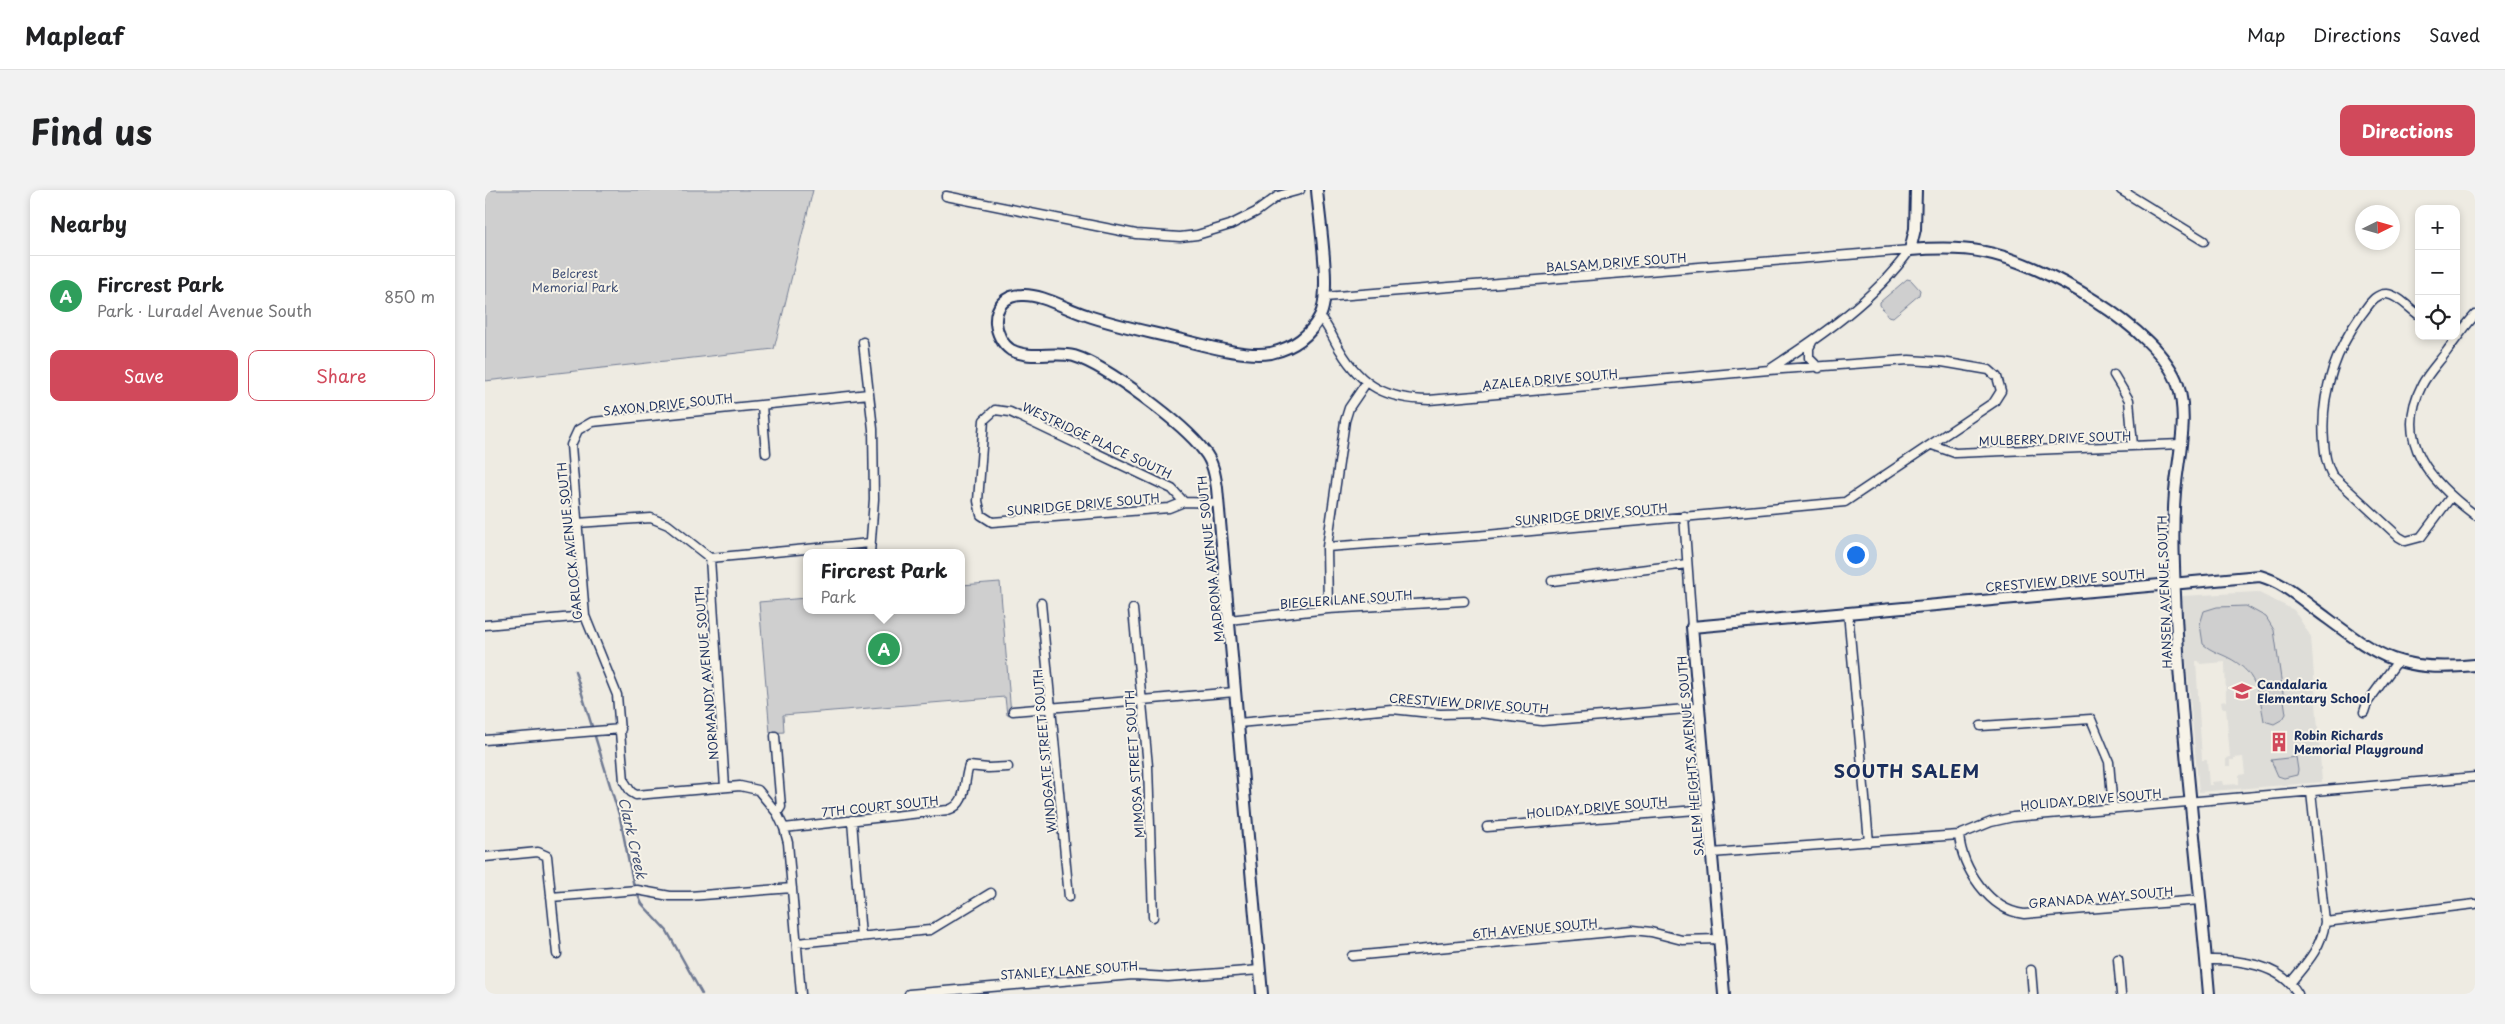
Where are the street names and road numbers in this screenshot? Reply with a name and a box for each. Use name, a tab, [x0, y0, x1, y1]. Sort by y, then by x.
street label: BALSAM DRIVE SOUTH	[1545, 248, 1687, 276]
street label: AZALEA DRIVE SOUTH	[1481, 364, 1619, 394]
street label: SAXON DRIVE SOUTH	[602, 388, 734, 420]
street label: WESTRIDGE PLACE SOUTH	[1019, 397, 1175, 483]
street label: MULBERRY DRIVE SOUTH	[1978, 426, 2132, 450]
street label: GARLOCK AVENUE SOUTH	[552, 461, 586, 621]
street label: MADRONA AVENUE SOUTH	[1192, 475, 1228, 643]
street label: SUNRIDGE DRIVE SOUTH	[1006, 488, 1160, 520]
street label: SUNRIDGE DRIVE SOUTH	[1514, 498, 1668, 530]
street label: HANSEN AVENUE SOUTH	[2152, 515, 2176, 669]
street label: CRESTVIEW DRIVE SOUTH	[1984, 564, 2146, 596]
street label: NORMANDY AVENUE SOUTH	[689, 585, 723, 761]
street label: BIEGLER LANE SOUTH	[1279, 585, 1413, 613]
street label: SALEM HEIGHTS AVENUE SOUTH	[1672, 655, 1708, 857]
street label: WINDGATE STREET SOUTH	[1028, 668, 1060, 834]
street label: CRESTVIEW DRIVE SOUTH	[1389, 688, 1549, 718]
street label: MIMOSA STREET SOUTH	[1120, 689, 1148, 839]
street label: HOLIDAY DRIVE SOUTH	[2020, 784, 2162, 814]
street label: 7TH COURT SOUTH	[821, 791, 939, 821]
street label: HOLIDAY DRIVE SOUTH	[1526, 792, 1668, 822]
street label: GRANADA WAY SOUTH	[2028, 882, 2174, 912]
street label: 6TH AVENUE SOUTH	[1472, 914, 1598, 942]
street label: STANLEY LANE SOUTH	[999, 956, 1139, 984]

